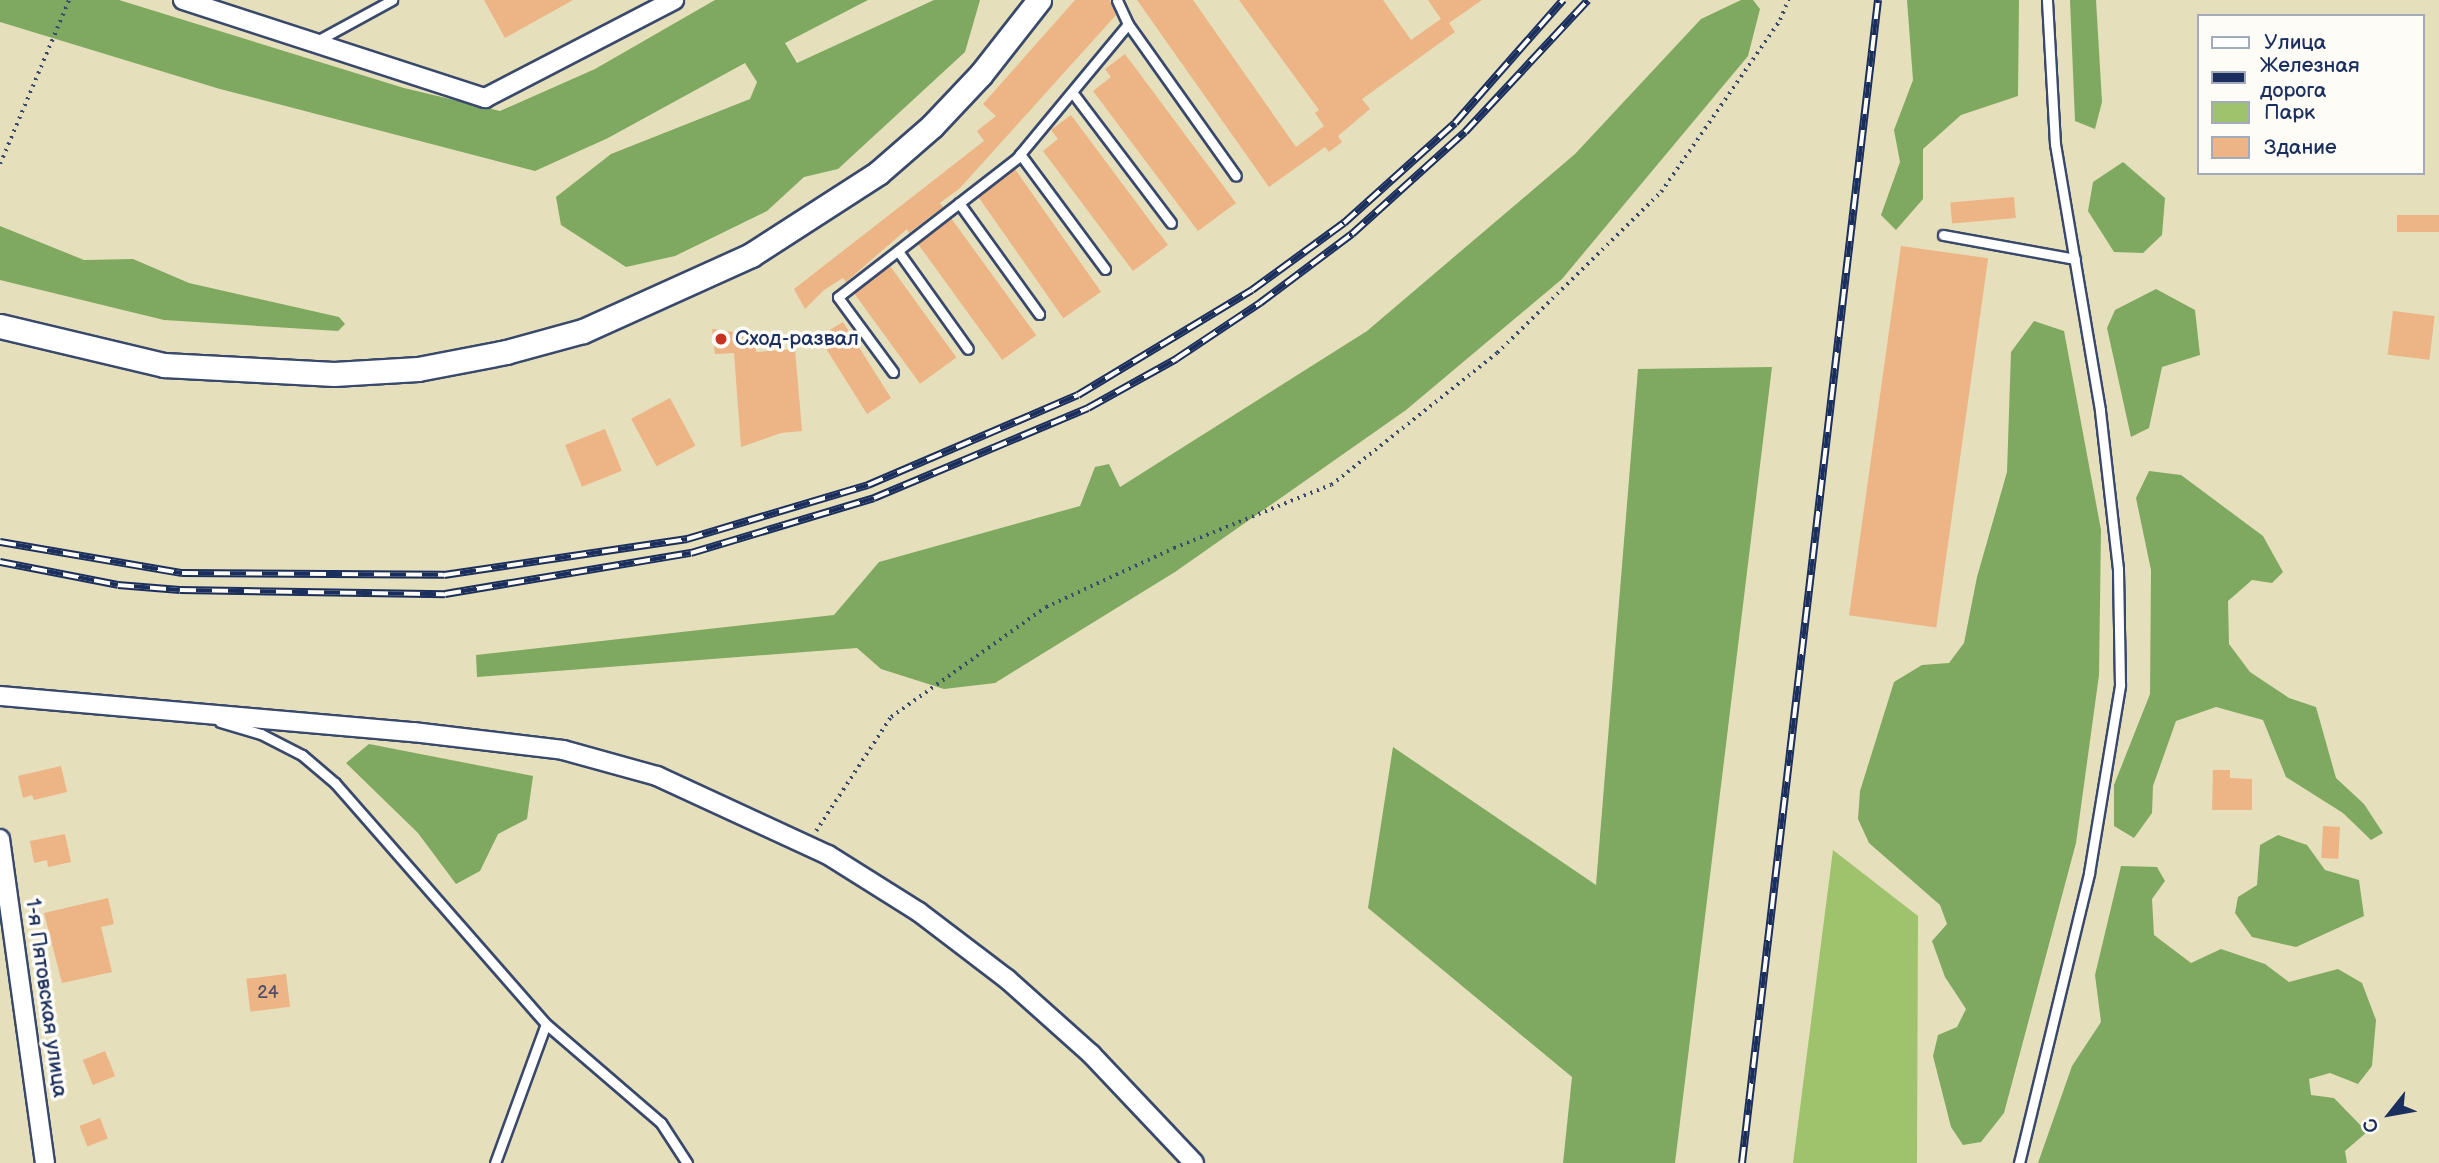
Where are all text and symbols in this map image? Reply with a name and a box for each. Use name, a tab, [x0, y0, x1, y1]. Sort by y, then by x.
legend	[2198, 14, 2425, 175]
text: Улица	[2264, 30, 2326, 55]
text: Железная дорога	[2260, 53, 2360, 103]
text: Парк	[2264, 100, 2315, 125]
text: Здание	[2264, 135, 2337, 160]
place label: Сход-развал	[735, 326, 859, 352]
marker: Сход-развал	[713, 331, 729, 347]
street label: 1-я Пятовская улица	[20, 897, 72, 1099]
house number: 24	[257, 982, 279, 1004]
north arrow	[2355, 1079, 2425, 1149]
text: С	[2358, 1113, 2385, 1137]

